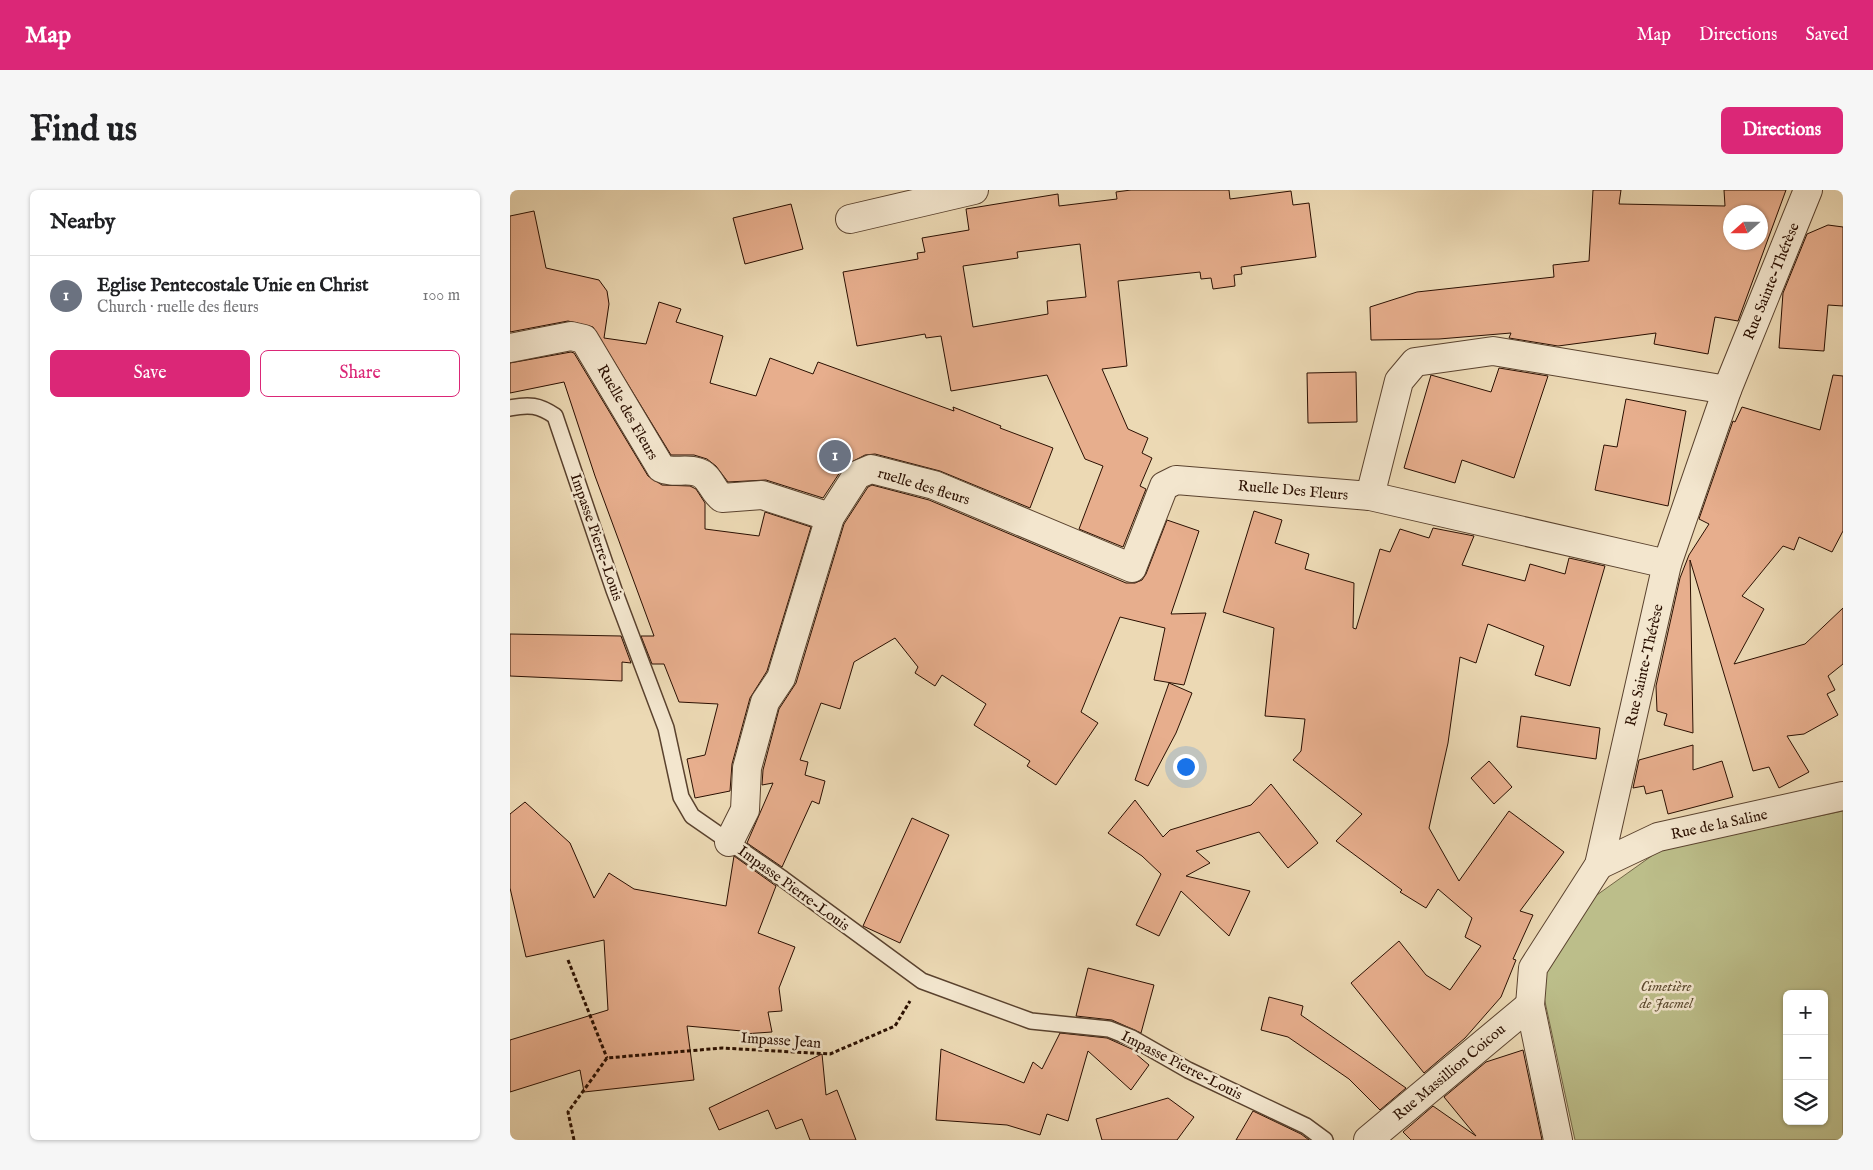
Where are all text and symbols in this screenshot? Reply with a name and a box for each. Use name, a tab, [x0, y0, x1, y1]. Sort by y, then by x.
text: Map	[25, 20, 71, 51]
text: Map	[1637, 24, 1671, 47]
text: Directions	[1699, 24, 1777, 47]
text: Saved	[1805, 24, 1848, 47]
button: Directions	[1721, 107, 1843, 154]
text: Find us	[30, 108, 137, 153]
north arrow	[1723, 205, 1768, 250]
text: Nearby	[50, 209, 115, 236]
street label: Rue Sainte-Thérèse	[1739, 220, 1804, 343]
text: Eglise Pentecostale Unie en Christ	[97, 274, 368, 298]
text: 1	[63, 286, 69, 306]
text: 100 m	[423, 286, 460, 306]
text: Church · ruelle des fleurs	[97, 298, 259, 318]
button: Save	[50, 350, 250, 397]
button: Share	[260, 350, 460, 397]
street label: Ruelle des Fleurs	[593, 361, 662, 463]
pin: 1	[819, 437, 851, 475]
street label: ruelle des fleurs	[875, 463, 972, 510]
street label: Impasse Pierre-Louis	[566, 471, 627, 603]
street label: Ruelle Des Fleurs	[1237, 476, 1349, 505]
street label: Rue Sainte-Thérèse	[1621, 602, 1668, 728]
your location	[1173, 754, 1199, 780]
street label: Rue de la Saline	[1669, 805, 1769, 844]
street label: Impasse Pierre-Louis	[734, 841, 853, 935]
park label: Cimetière de Jacmel	[1638, 977, 1694, 1013]
map controls	[1783, 990, 1828, 1125]
button: +	[1783, 990, 1828, 1035]
street label: Rue Massillion Coicou	[1389, 1020, 1510, 1125]
street label: Impasse Pierre-Louis	[1118, 1027, 1246, 1104]
street label: Impasse Jean	[740, 1028, 822, 1053]
button: −	[1783, 1035, 1828, 1080]
button: layers	[1783, 1080, 1828, 1125]

